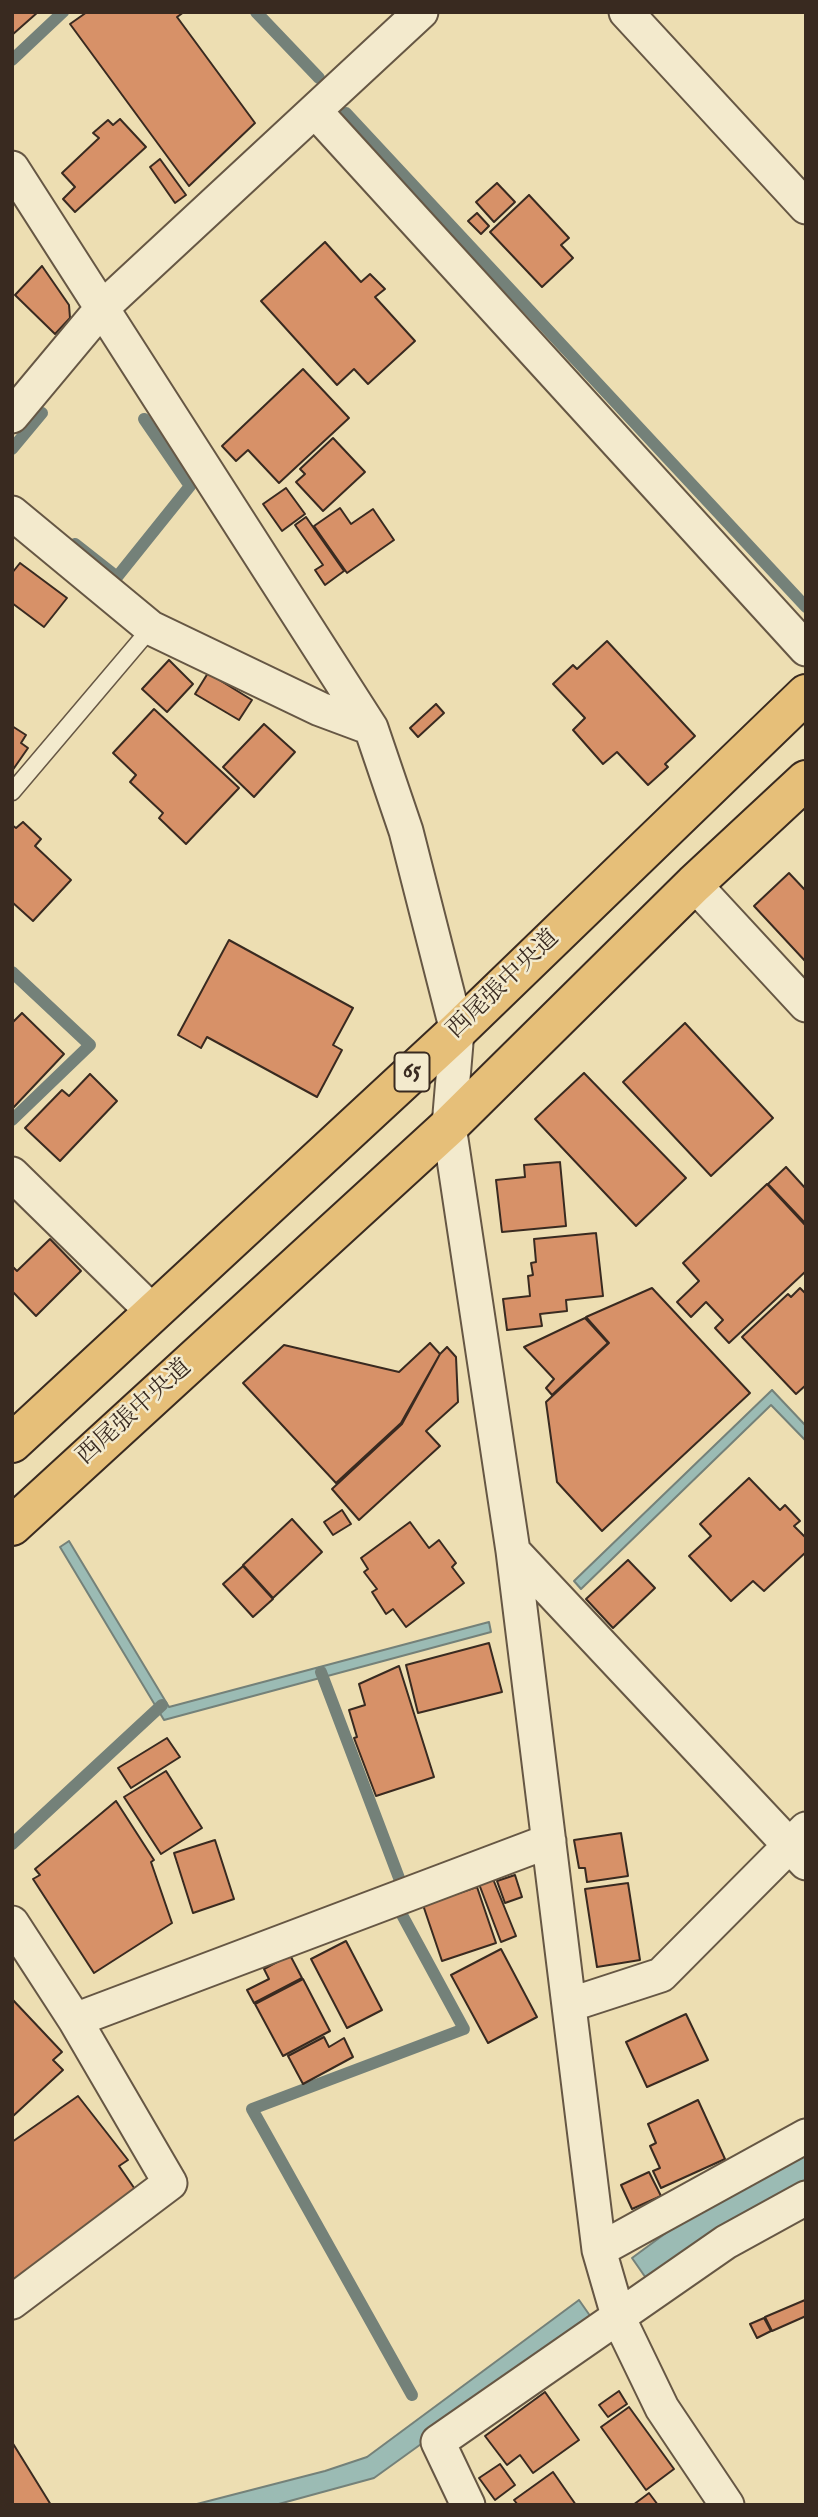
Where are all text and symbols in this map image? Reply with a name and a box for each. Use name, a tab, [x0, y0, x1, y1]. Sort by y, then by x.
street label: 西尾張中央道	[442, 925, 566, 1045]
road number: 65	[394, 1052, 430, 1092]
street label: 西尾張中央道	[72, 1354, 198, 1472]

